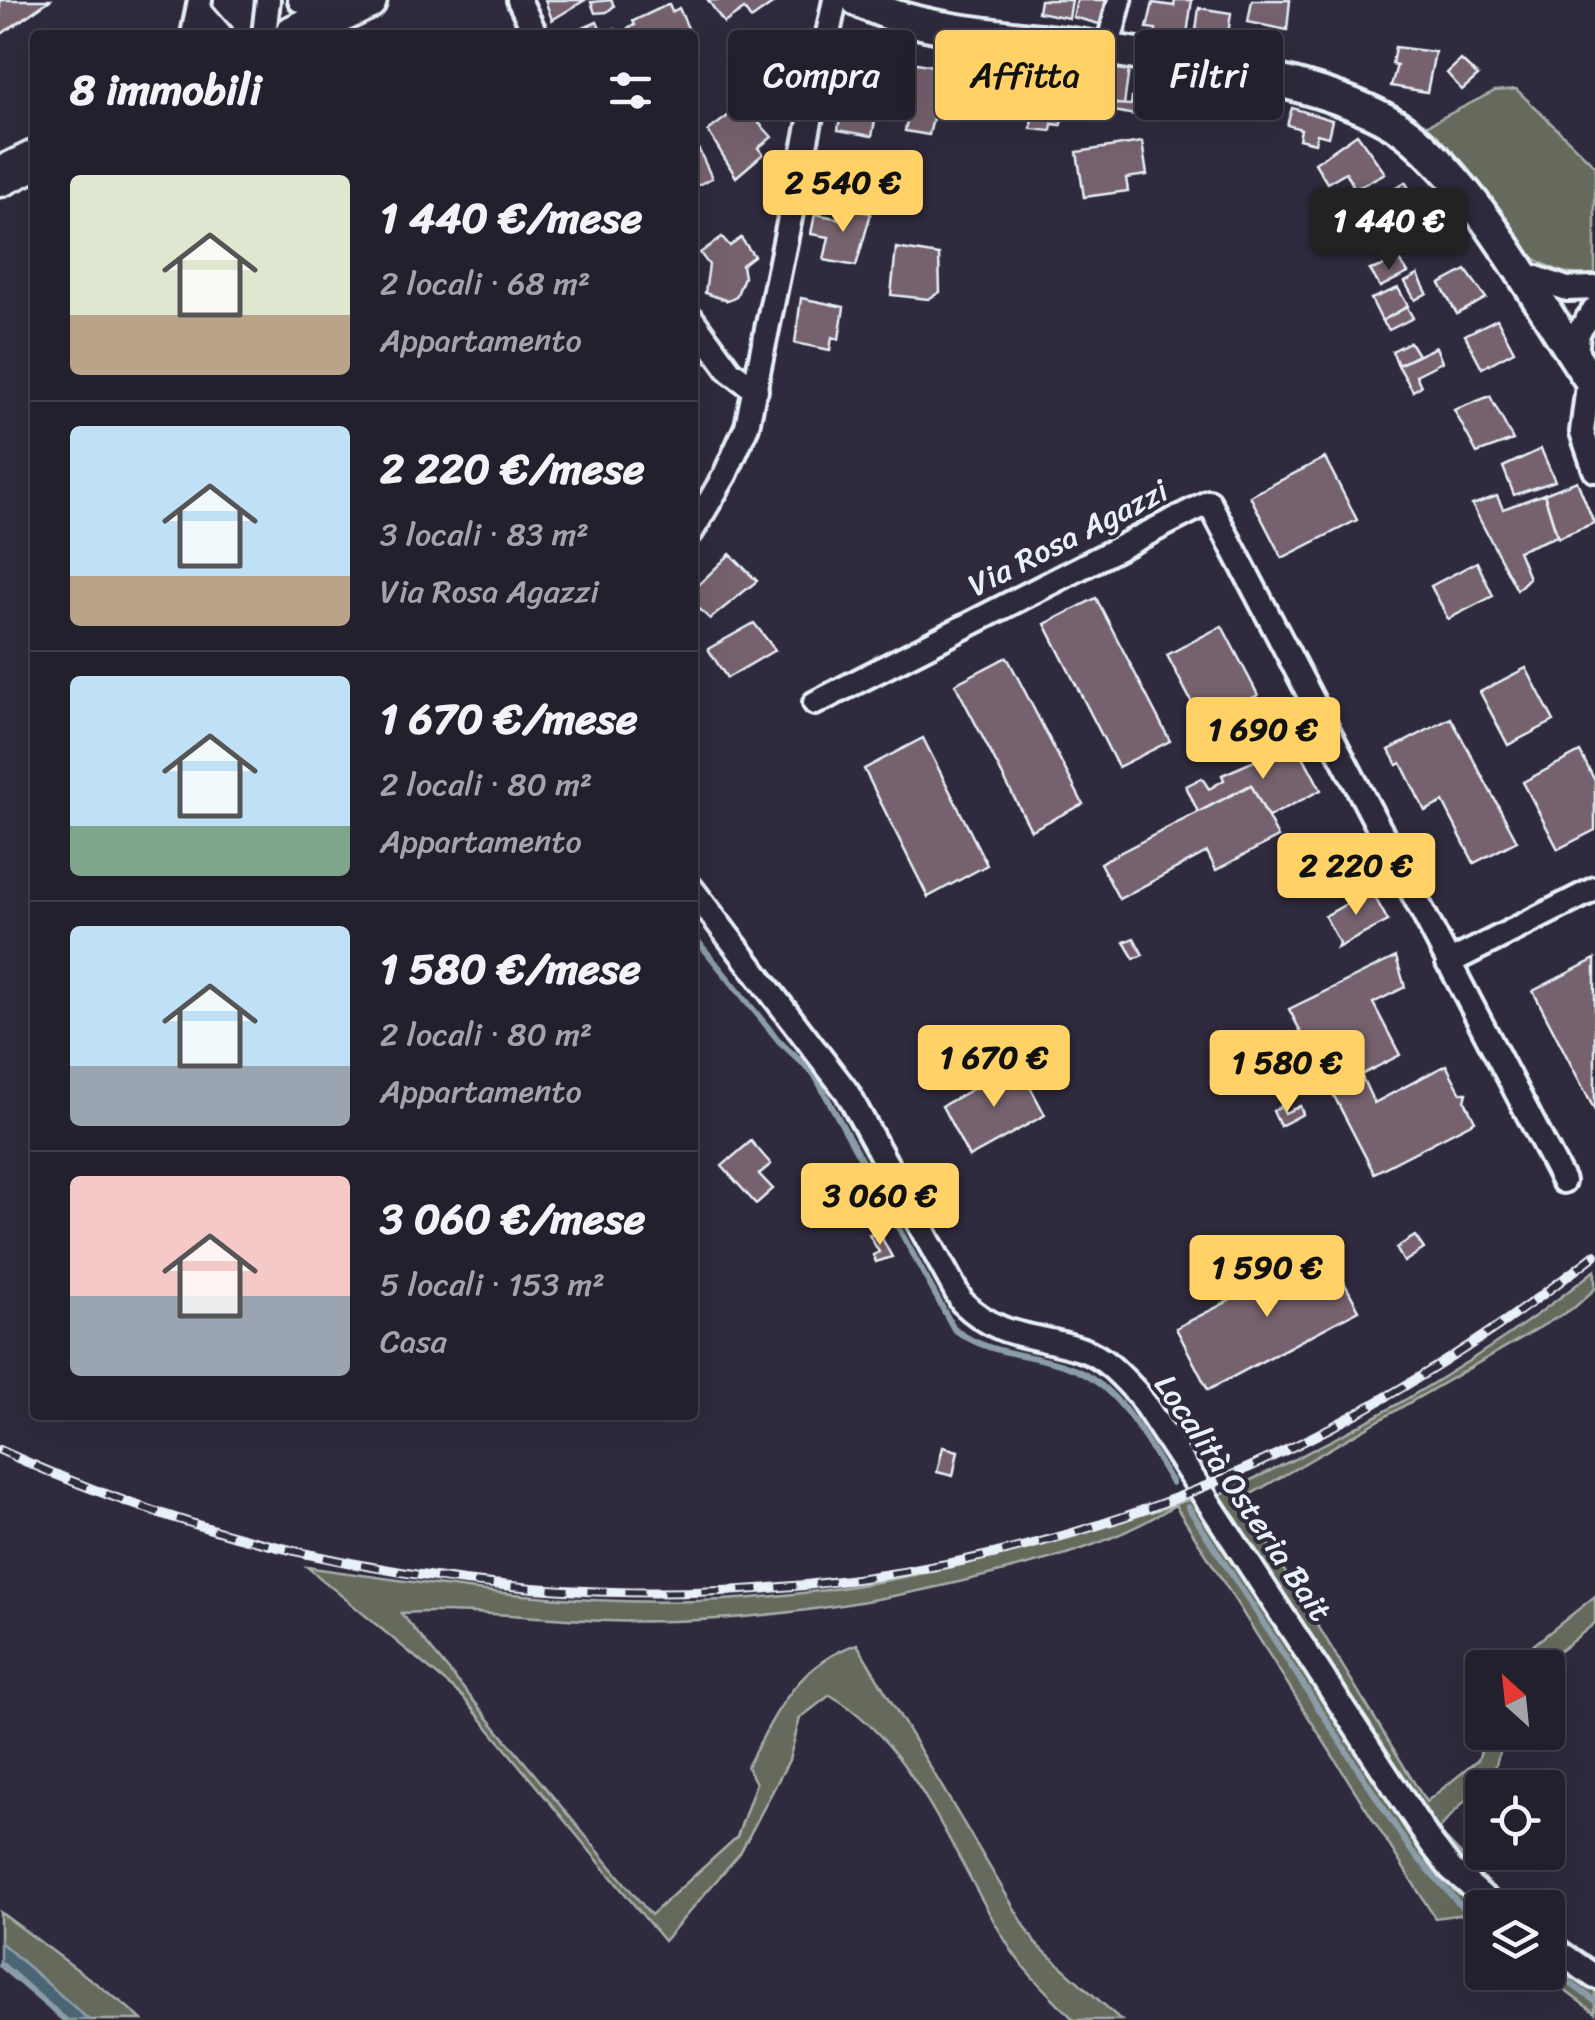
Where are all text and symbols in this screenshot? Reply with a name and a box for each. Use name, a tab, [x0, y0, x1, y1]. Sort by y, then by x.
chip: Compra	[728, 30, 915, 120]
chip: Affitta	[935, 30, 1115, 120]
chip: Filtri	[1135, 30, 1283, 120]
text: 8 immobili	[70, 53, 261, 127]
icon: filters	[603, 63, 658, 118]
pin: 2 540 €	[751, 150, 935, 235]
text: 2 540 €	[785, 154, 901, 211]
text: 1 440 €/mese	[380, 181, 642, 255]
pin: 1 440 €	[1297, 188, 1481, 273]
text: 1 440 €	[1333, 192, 1445, 249]
icon: home	[150, 215, 270, 335]
text: 2 locali · 68 m²	[380, 255, 590, 312]
text: Appartamento	[380, 312, 582, 369]
text: 2 220 €/mese	[380, 432, 645, 506]
street label: Via Rosa Agazzi	[957, 462, 1180, 613]
icon: home	[150, 466, 270, 586]
text: 3 locali · 83 m²	[380, 506, 589, 563]
text: Via Rosa Agazzi	[380, 563, 599, 620]
text: 1 670 €/mese	[380, 682, 638, 756]
pin: 1 690 €	[1171, 697, 1355, 782]
text: 1 690 €	[1208, 701, 1318, 758]
icon: home	[150, 716, 270, 836]
text: 2 locali · 80 m²	[380, 756, 592, 813]
text: Appartamento	[380, 813, 582, 870]
pin: 2 220 €	[1264, 833, 1448, 918]
text: 2 220 €	[1299, 837, 1413, 894]
text: 1 580 €/mese	[380, 932, 641, 1006]
icon: home	[150, 966, 270, 1086]
text: 2 locali · 80 m²	[380, 1006, 592, 1063]
pin: 1 670 €	[902, 1025, 1086, 1110]
text: 1 670 €	[940, 1029, 1048, 1086]
pin: 1 580 €	[1195, 1030, 1379, 1115]
text: 1 580 €	[1232, 1034, 1342, 1091]
text: Appartamento	[380, 1063, 582, 1120]
pin: 3 060 €	[788, 1163, 972, 1248]
text: 3 060 €	[823, 1167, 937, 1224]
text: 3 060 €/mese	[380, 1182, 645, 1256]
icon: home	[150, 1216, 270, 1336]
pin: 1 590 €	[1175, 1235, 1359, 1320]
text: 1 590 €	[1211, 1239, 1323, 1296]
text: 5 locali · 153 m²	[380, 1256, 605, 1313]
text: Casa	[380, 1313, 447, 1370]
street label: Località Osteria Bait	[1138, 1362, 1348, 1634]
north arrow	[1465, 1650, 1565, 1750]
map controls	[1465, 1650, 1565, 1990]
button: locate	[1465, 1770, 1565, 1870]
button: layers	[1465, 1890, 1565, 1990]

